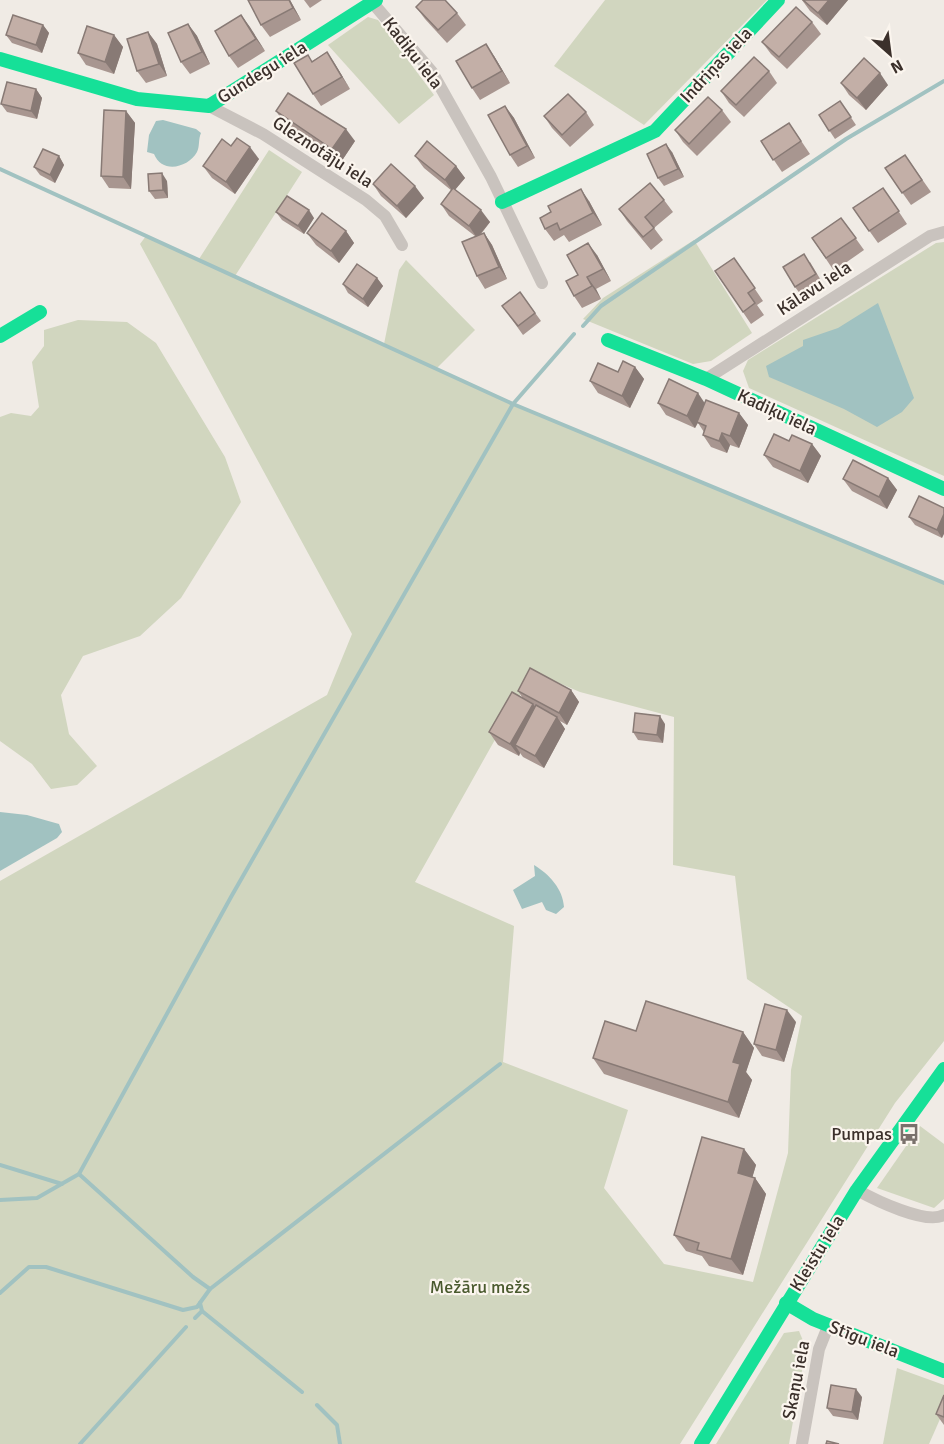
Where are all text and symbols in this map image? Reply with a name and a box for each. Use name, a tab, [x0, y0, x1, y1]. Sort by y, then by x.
street label: Kadiķu iela	[378, 13, 448, 93]
street label: Indriņas iela	[675, 23, 757, 107]
north arrow	[860, 24, 920, 84]
street label: Gundegu iela	[213, 36, 311, 108]
text: N	[887, 55, 906, 78]
street label: Gleznotāju iela	[269, 111, 377, 193]
street label: Kālavu iela	[773, 256, 855, 320]
street label: Kadiķu iela	[734, 384, 820, 440]
bus stop icon: Pumpas	[897, 1122, 921, 1146]
place label: Pumpas	[831, 1123, 892, 1145]
street label: Kleistu iela	[785, 1211, 849, 1295]
park label: Mežāru mežs	[430, 1276, 530, 1298]
street label: Stīgu iela	[826, 1316, 902, 1362]
street label: Skaņu iela	[778, 1339, 814, 1421]

